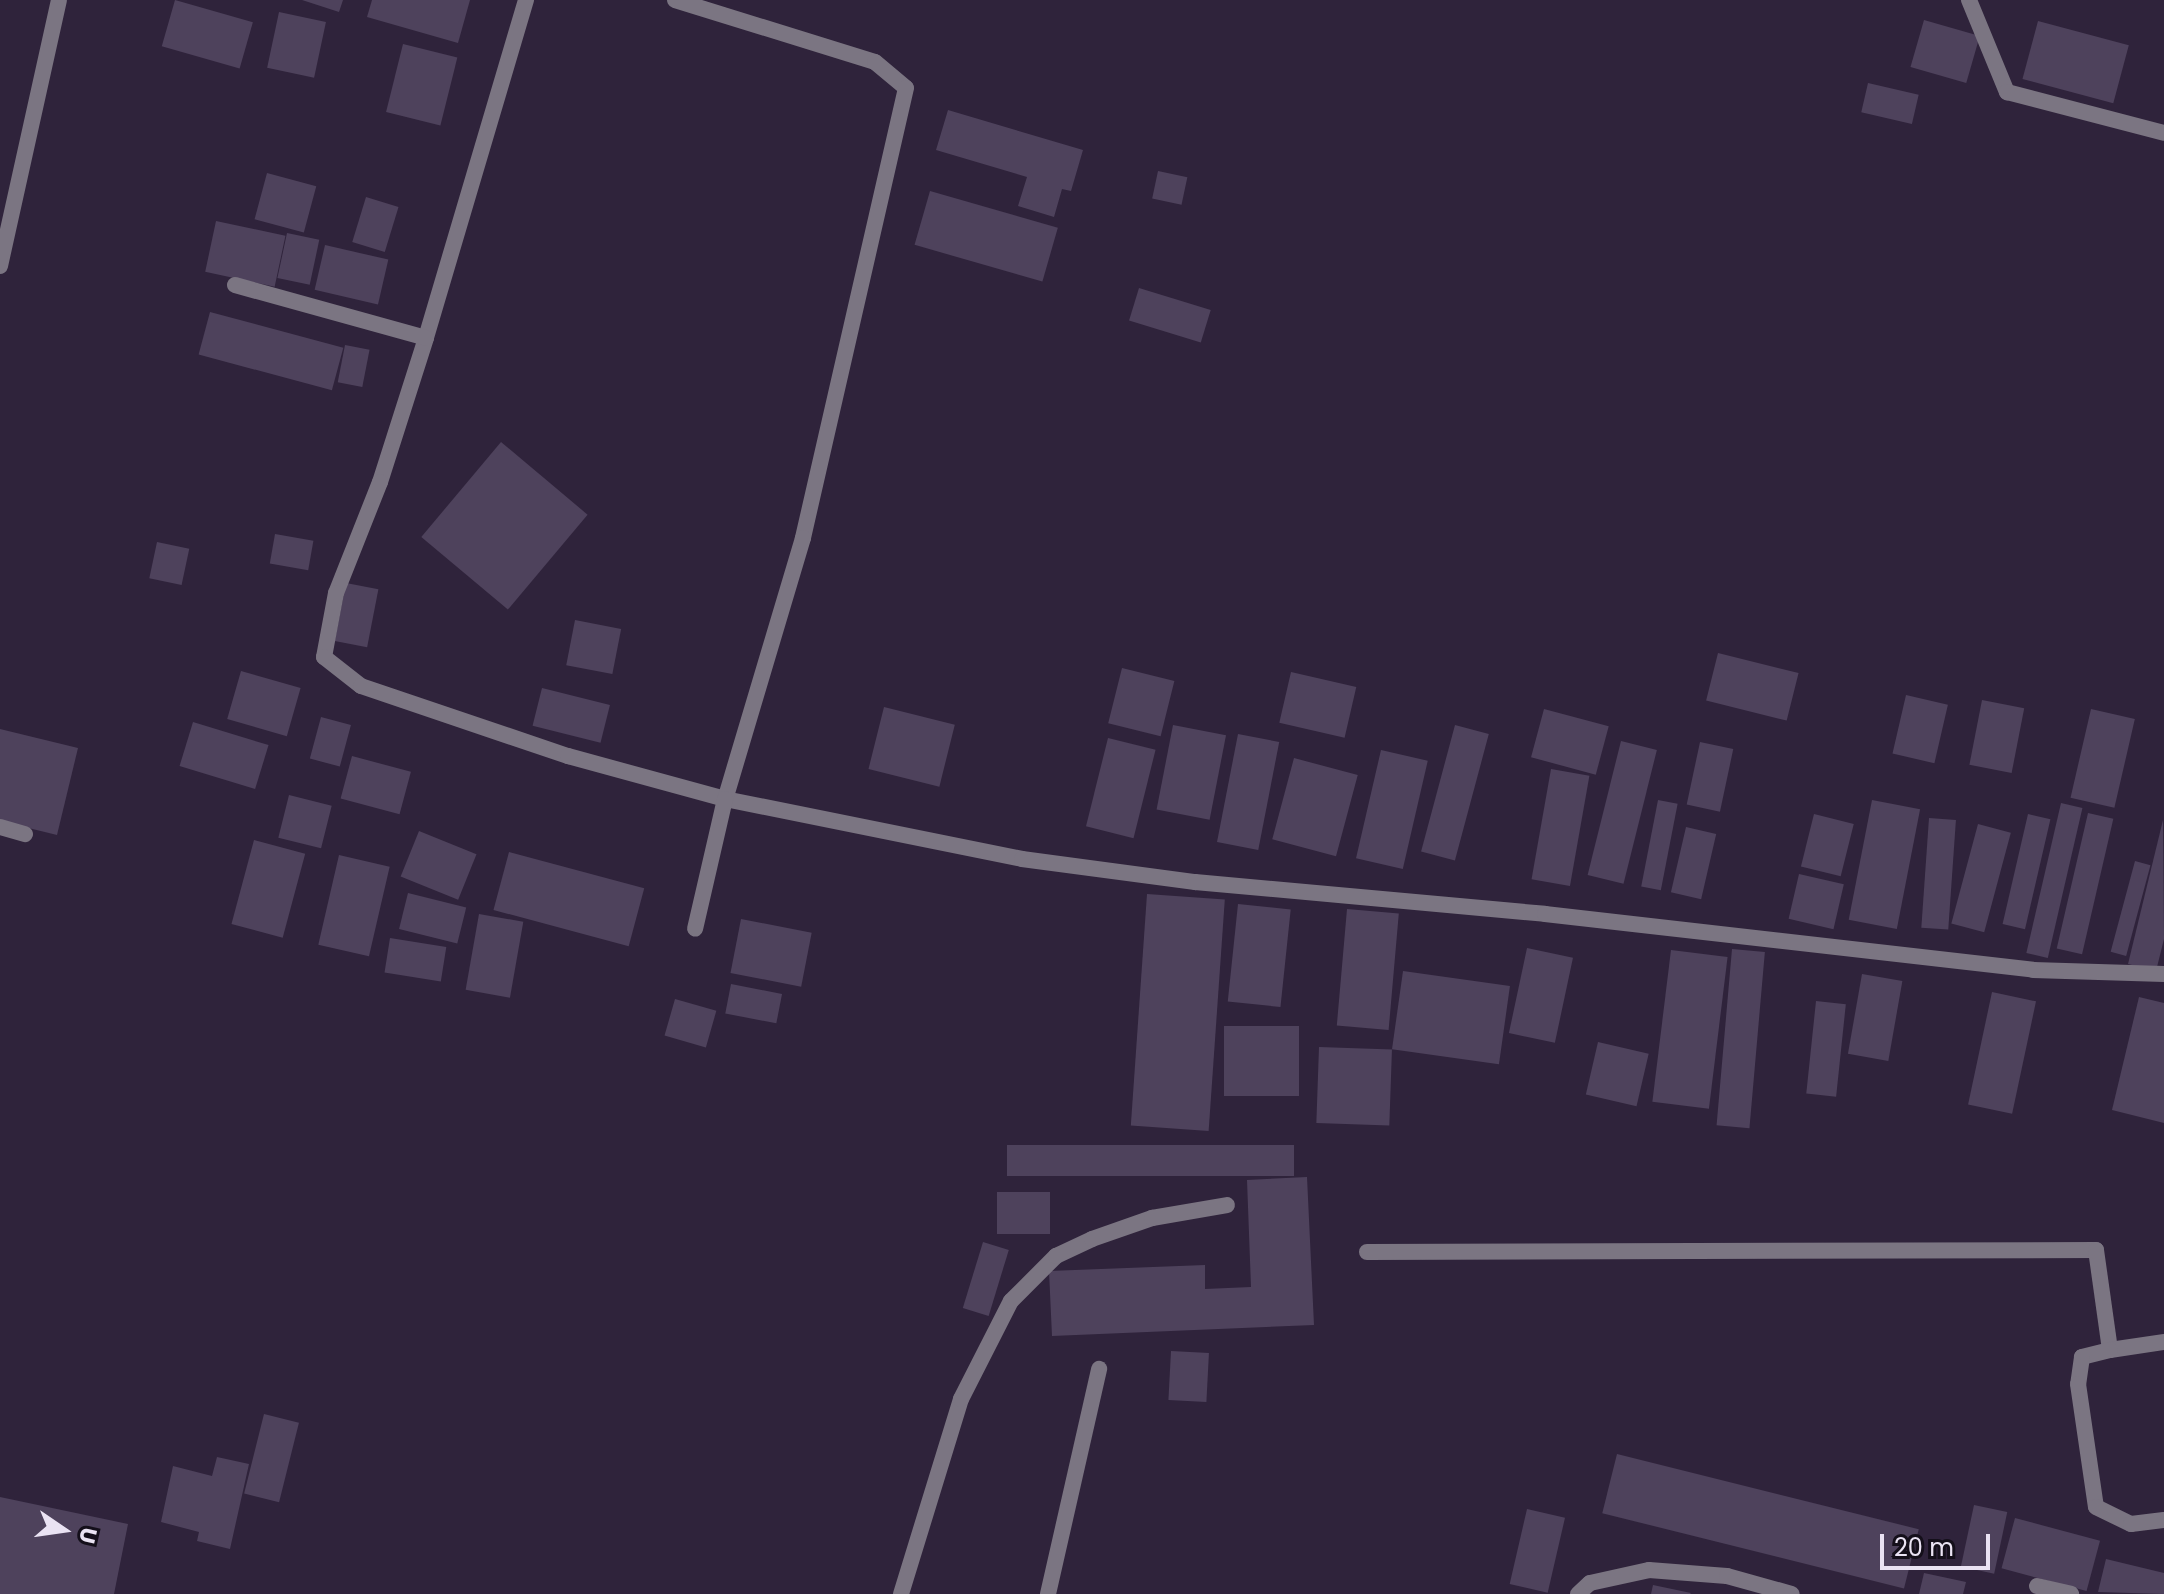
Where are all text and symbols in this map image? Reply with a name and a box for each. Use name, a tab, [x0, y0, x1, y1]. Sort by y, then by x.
north arrow	[24, 1490, 104, 1570]
scale bar	[1884, 1518, 1994, 1568]
text: U	[71, 1524, 105, 1547]
text: 20 m	[1894, 1531, 1954, 1564]

